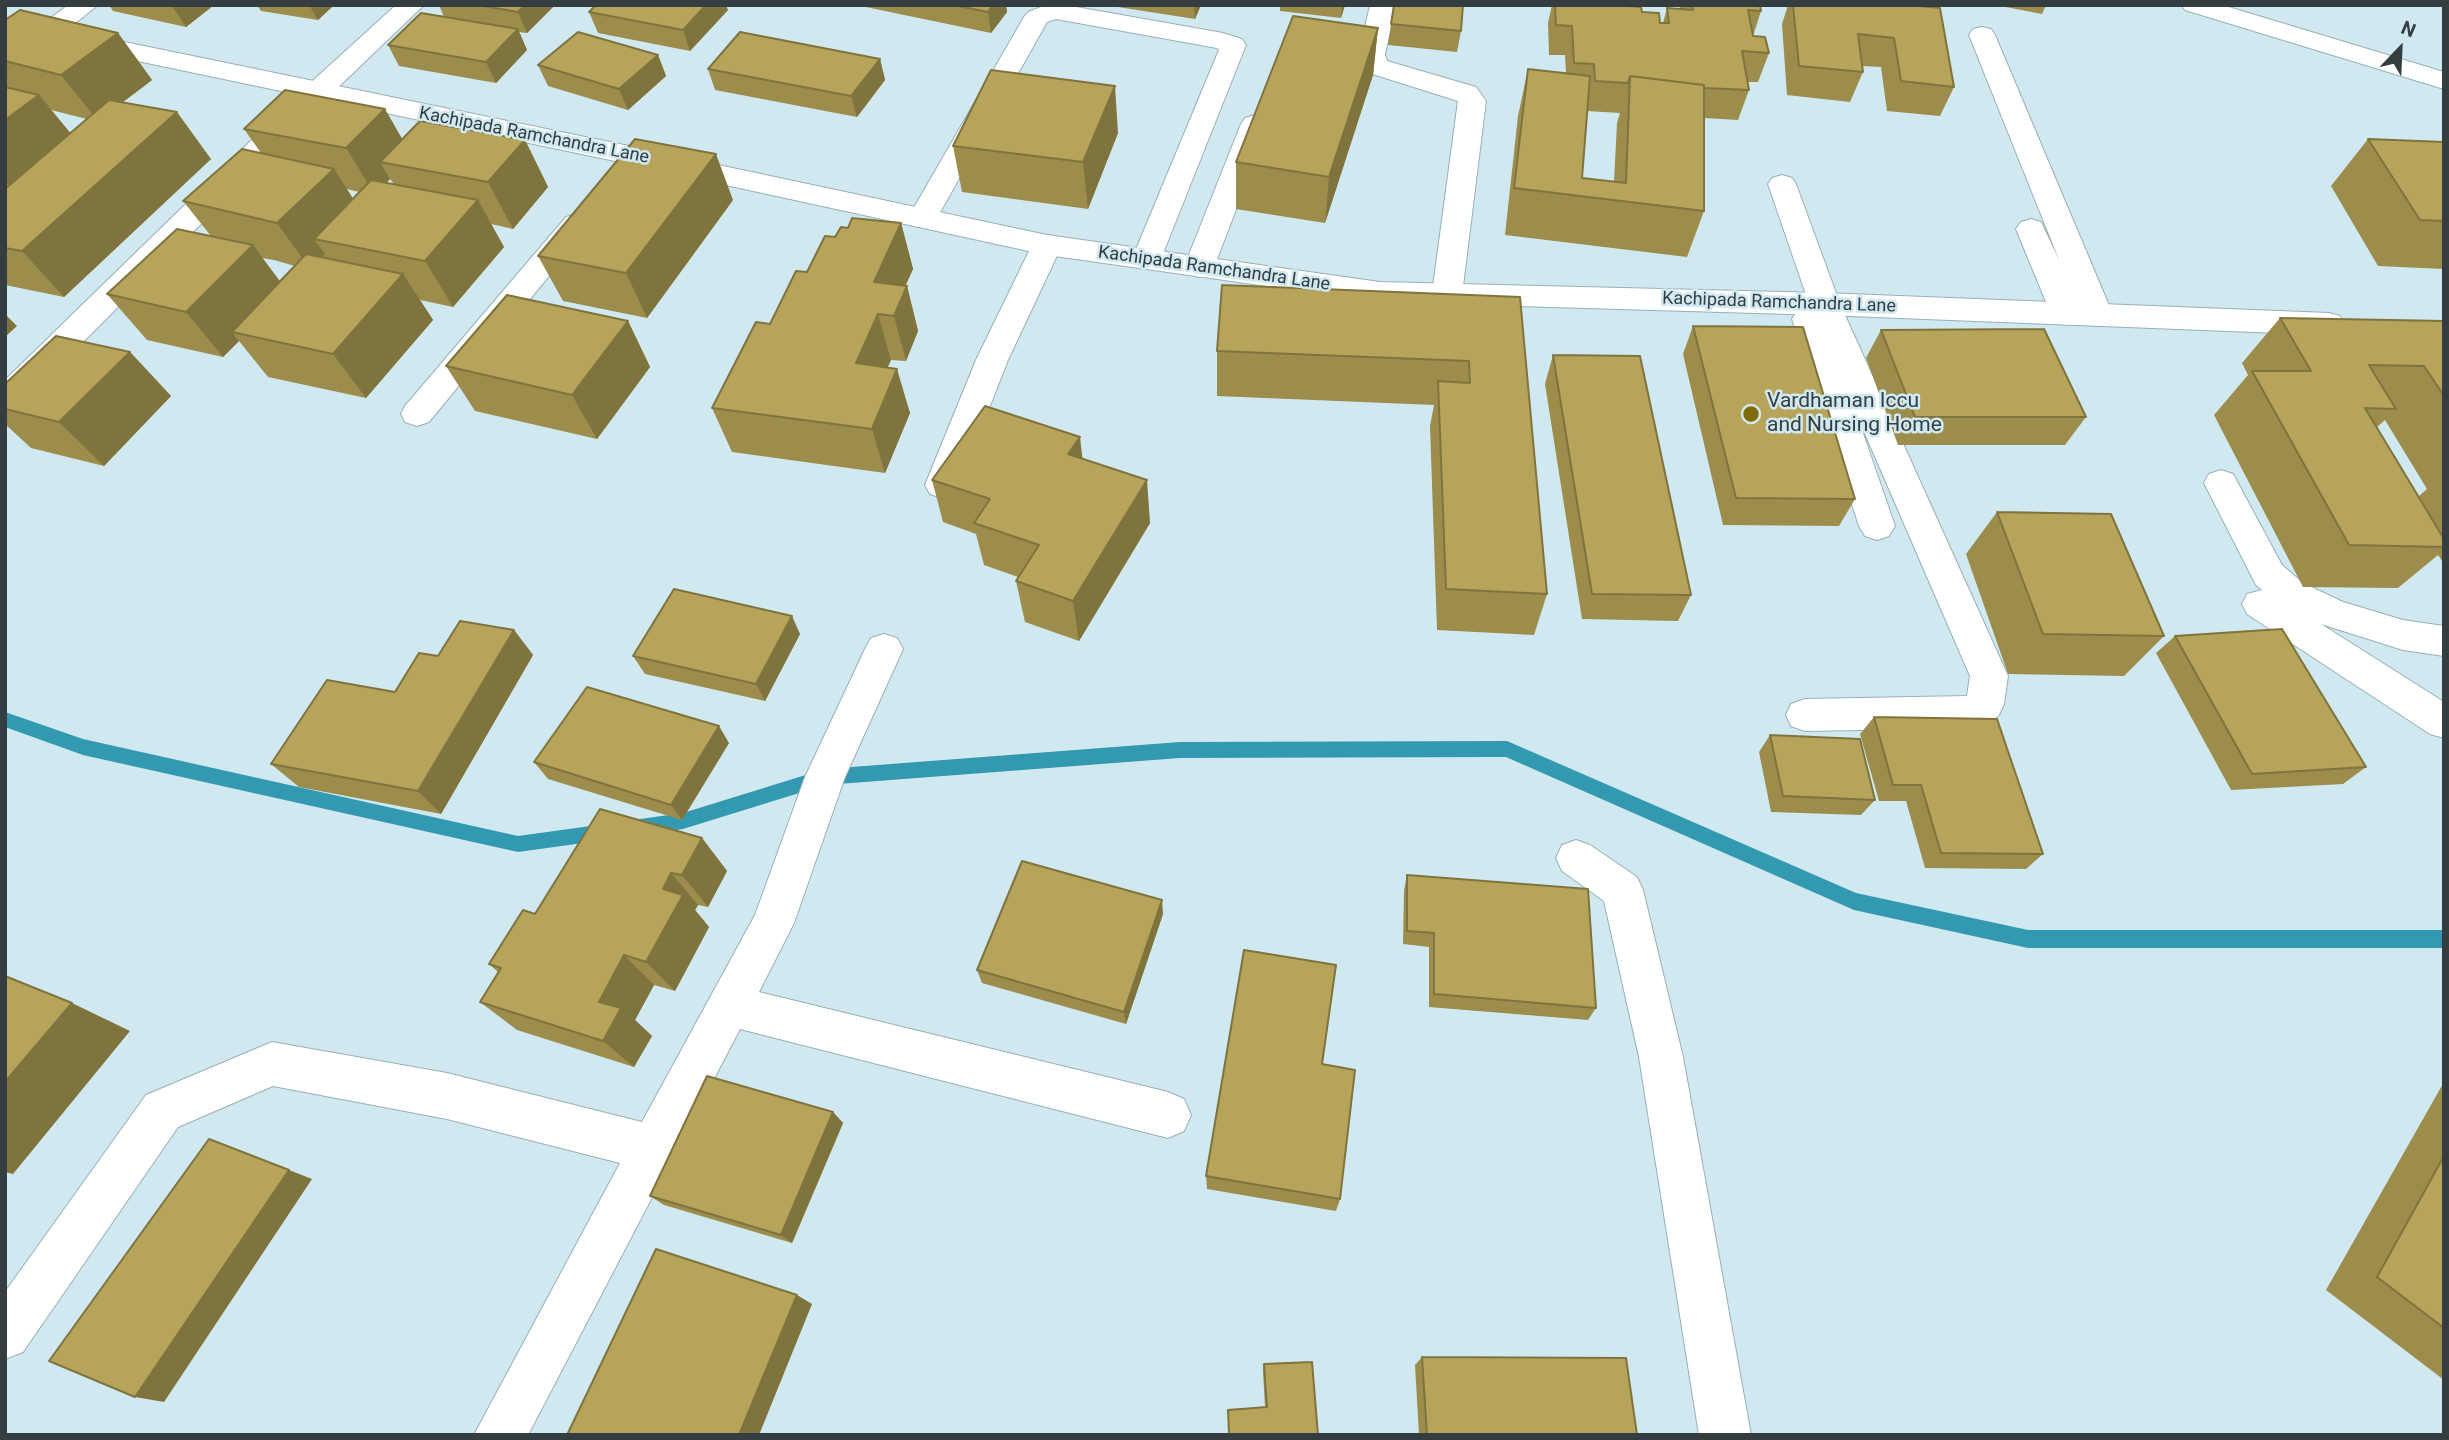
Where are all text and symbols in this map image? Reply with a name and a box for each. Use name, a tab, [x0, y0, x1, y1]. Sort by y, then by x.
north arrow	[2365, 14, 2435, 84]
text: N	[2398, 16, 2419, 42]
street label: Kachipada Ramchandra Lane	[417, 103, 651, 169]
street label: Kachipada Ramchandra Lane	[1097, 242, 1331, 296]
street label: Kachipada Ramchandra Lane	[1662, 288, 1896, 318]
place label: Vardhaman Iccu and Nursing Home	[1767, 389, 1942, 439]
marker: Vardhaman Iccu and Nursing Home	[1741, 404, 1761, 424]

